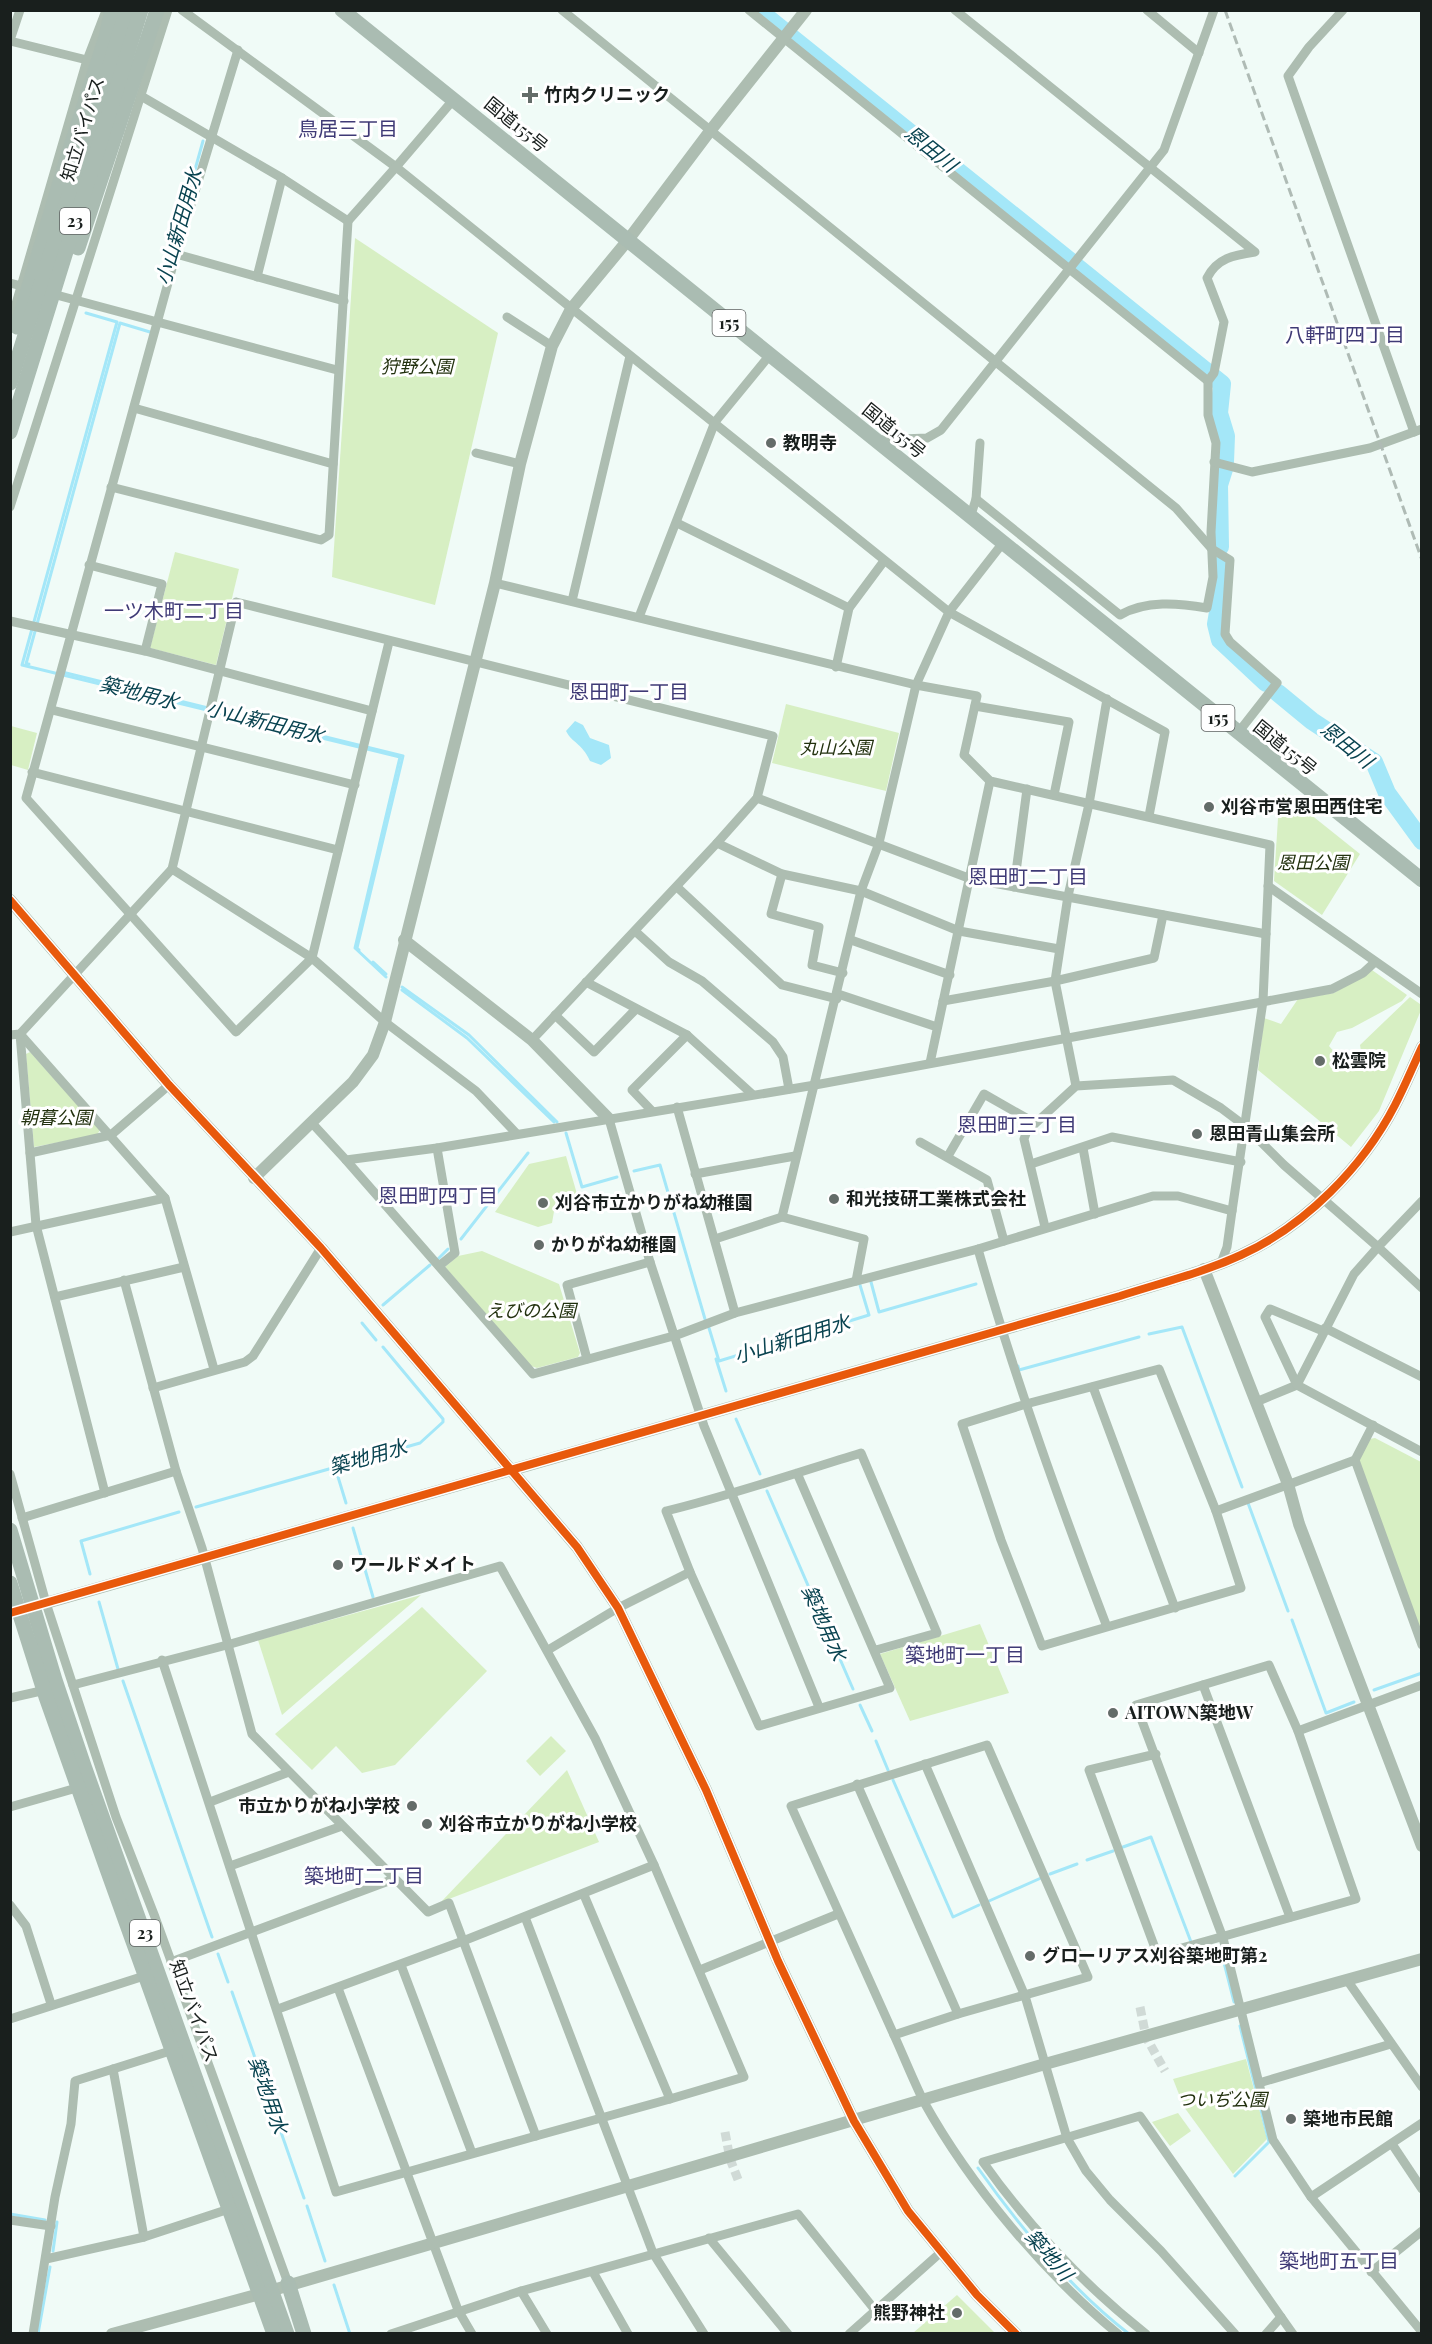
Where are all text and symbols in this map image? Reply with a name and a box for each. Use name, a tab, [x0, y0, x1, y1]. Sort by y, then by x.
street label: 知立バイパス	[55, 74, 109, 184]
place label: 竹内クリニック	[544, 82, 670, 106]
marker: 竹内クリニック	[521, 86, 539, 104]
street label: 国道155号	[480, 91, 553, 157]
district label: 鳥居三丁目	[298, 114, 398, 141]
water label: 恩田川	[900, 118, 965, 178]
water label: 小山新田用水	[148, 163, 208, 288]
road number: 23	[60, 208, 90, 234]
road number: 155	[712, 310, 746, 336]
district label: 八軒町四丁目	[1285, 320, 1405, 347]
park label: 狩野公園	[381, 354, 456, 378]
street label: 国道155号	[858, 397, 931, 463]
place label: 教明寺	[783, 430, 837, 454]
marker: 教明寺	[764, 436, 778, 450]
district label: 一ツ木町二丁目	[104, 596, 244, 623]
water label: 築地用水	[97, 669, 183, 715]
district label: 恩田町一丁目	[569, 677, 689, 704]
water label: 小山新田用水	[204, 693, 329, 749]
road number: 155	[1202, 705, 1234, 731]
street label: 国道155号	[1249, 714, 1322, 780]
water label: 恩田川	[1316, 714, 1381, 774]
park label: 丸山公園	[800, 735, 875, 759]
place label: 刈谷市営恩田西住宅	[1221, 794, 1383, 818]
marker: 刈谷市営恩田西住宅	[1202, 800, 1216, 814]
park label: 恩田公園	[1277, 850, 1352, 874]
district label: 恩田町二丁目	[968, 862, 1088, 889]
place label: 松雲院	[1332, 1048, 1386, 1072]
marker: 松雲院	[1313, 1054, 1327, 1068]
park label: 朝暮公園	[20, 1105, 95, 1129]
district label: 恩田町三丁目	[957, 1110, 1077, 1137]
place label: 恩田青山集会所	[1209, 1121, 1335, 1145]
marker: 恩田青山集会所	[1190, 1127, 1204, 1141]
district label: 恩田町四丁目	[378, 1181, 498, 1208]
place label: 和光技研工業株式会社	[846, 1186, 1026, 1210]
place label: 刈谷市立かりがね幼稚園	[555, 1190, 753, 1214]
marker: 和光技研工業株式会社	[827, 1192, 841, 1206]
marker: 刈谷市立かりがね幼稚園	[536, 1196, 550, 1210]
place label: かりがね幼稚園	[551, 1232, 677, 1256]
marker: かりがね幼稚園	[532, 1238, 546, 1252]
park label: えびの公園	[486, 1298, 579, 1322]
water label: 小山新田用水	[730, 1307, 855, 1368]
water label: 築地用水	[325, 1431, 412, 1480]
place label: ワールドメイト	[350, 1552, 476, 1576]
marker: ワールドメイト	[331, 1558, 345, 1572]
water label: 築地用水	[797, 1580, 855, 1666]
district label: 築地町一丁目	[905, 1640, 1025, 1667]
place label: AITOWN築地W	[1124, 1700, 1254, 1724]
marker: AITOWN築地W	[1106, 1706, 1120, 1720]
place label: 市立かりがね小学校	[238, 1793, 400, 1817]
marker: 市立かりがね小学校	[405, 1799, 419, 1813]
place label: 刈谷市立かりがね小学校	[439, 1811, 637, 1835]
marker: 刈谷市立かりがね小学校	[420, 1817, 434, 1831]
district label: 築地町二丁目	[304, 1861, 424, 1888]
road number: 23	[130, 1920, 160, 1946]
place label: グローリアス刈谷築地町第2	[1042, 1943, 1267, 1967]
marker: グローリアス刈谷築地町第2	[1023, 1949, 1037, 1963]
street label: 知立バイパス	[165, 1956, 225, 2065]
water label: 築地用水	[244, 2052, 296, 2139]
park label: ついぢ公園	[1177, 2087, 1270, 2111]
place label: 築地市民館	[1303, 2106, 1393, 2130]
marker: 築地市民館	[1284, 2112, 1298, 2126]
water label: 築地川	[1020, 2223, 1081, 2287]
district label: 築地町五丁目	[1279, 2246, 1399, 2273]
place label: 熊野神社	[873, 2300, 945, 2324]
marker: 熊野神社	[950, 2306, 964, 2320]

